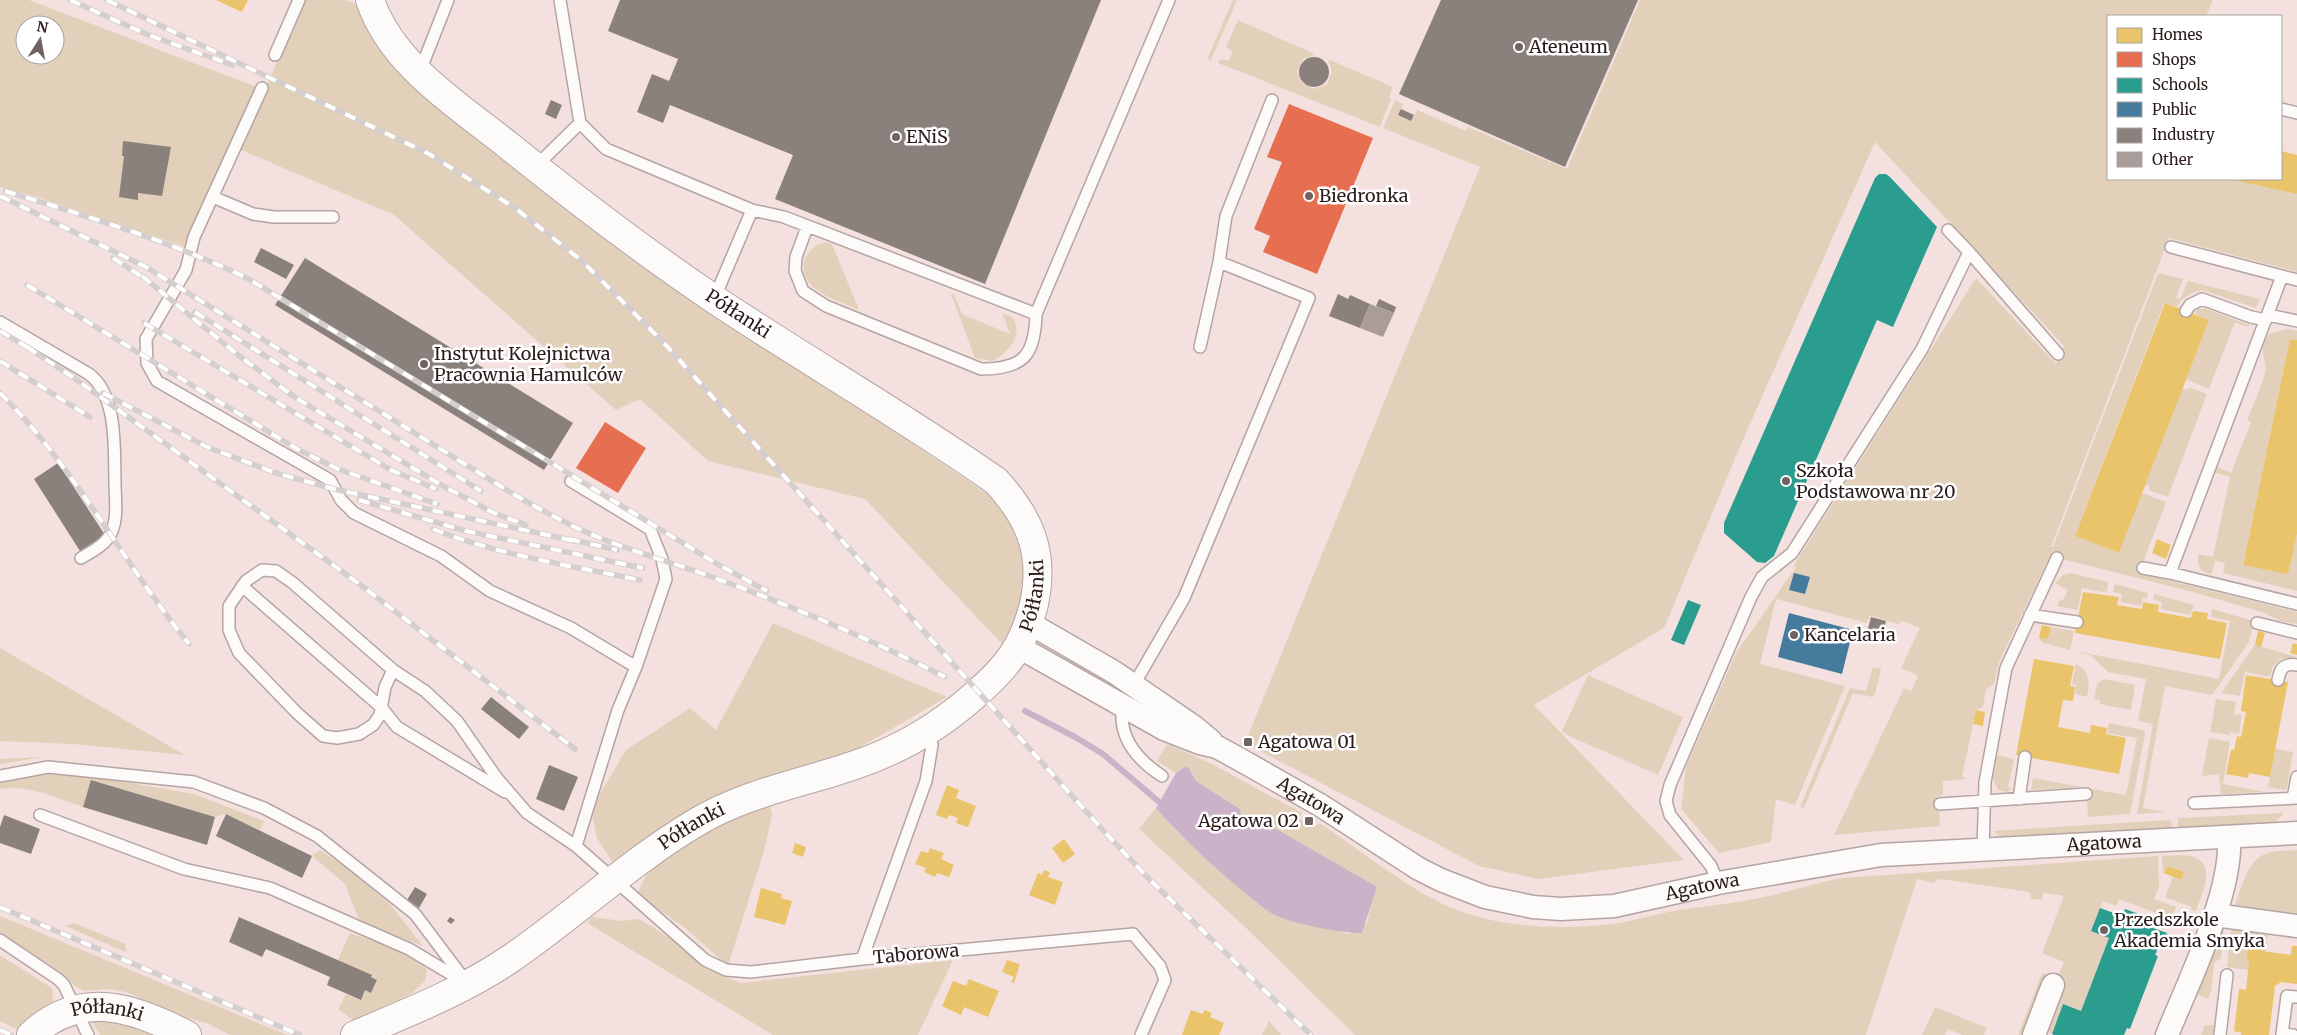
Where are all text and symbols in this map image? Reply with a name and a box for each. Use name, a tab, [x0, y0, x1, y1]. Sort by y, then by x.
north arrow	[15, 15, 65, 65]
legend	[2107, 15, 2282, 180]
text: N	[35, 17, 50, 37]
text: Homes	[2152, 25, 2203, 44]
place label: Ateneum	[1528, 35, 1608, 58]
marker: Ateneum	[1513, 41, 1525, 53]
text: Shops	[2152, 50, 2196, 69]
text: Schools	[2152, 75, 2208, 94]
text: Public	[2152, 100, 2197, 119]
place label: ENiS	[906, 125, 948, 148]
text: Industry	[2152, 125, 2215, 144]
marker: ENiS	[890, 131, 902, 143]
text: Other	[2152, 150, 2194, 169]
place label: Biedronka	[1319, 184, 1409, 207]
marker: Biedronka	[1303, 190, 1315, 202]
street label: Półłanki	[701, 284, 775, 343]
place label: Instytut Kolejnictwa Pracownia Hamulców	[434, 342, 623, 386]
marker: Instytut Kolejnictwa Pracownia Hamulców	[418, 358, 430, 370]
place label: Szkoła Podstawowa nr 20	[1796, 459, 1956, 503]
marker: Szkoła Podstawowa nr 20	[1780, 475, 1792, 487]
street label: Półłanki	[1014, 558, 1049, 635]
place label: Kancelaria	[1804, 623, 1896, 646]
marker: Kancelaria	[1788, 629, 1800, 641]
place label: Agatowa 01	[1257, 730, 1356, 753]
marker: Agatowa 01	[1242, 736, 1254, 748]
street label: Agatowa	[1273, 771, 1350, 829]
street label: Półłanki	[654, 797, 728, 855]
place label: Agatowa 02	[1197, 809, 1299, 832]
marker: Agatowa 02	[1303, 815, 1315, 827]
street label: Agatowa	[2065, 829, 2142, 856]
street label: Agatowa	[1662, 868, 1741, 906]
place label: Przedszkole Akademia Smyka	[2113, 908, 2265, 952]
marker: Przedszkole Akademia Smyka	[2098, 924, 2110, 936]
street label: Taborowa	[872, 938, 960, 969]
street label: Półłanki	[68, 995, 147, 1026]

